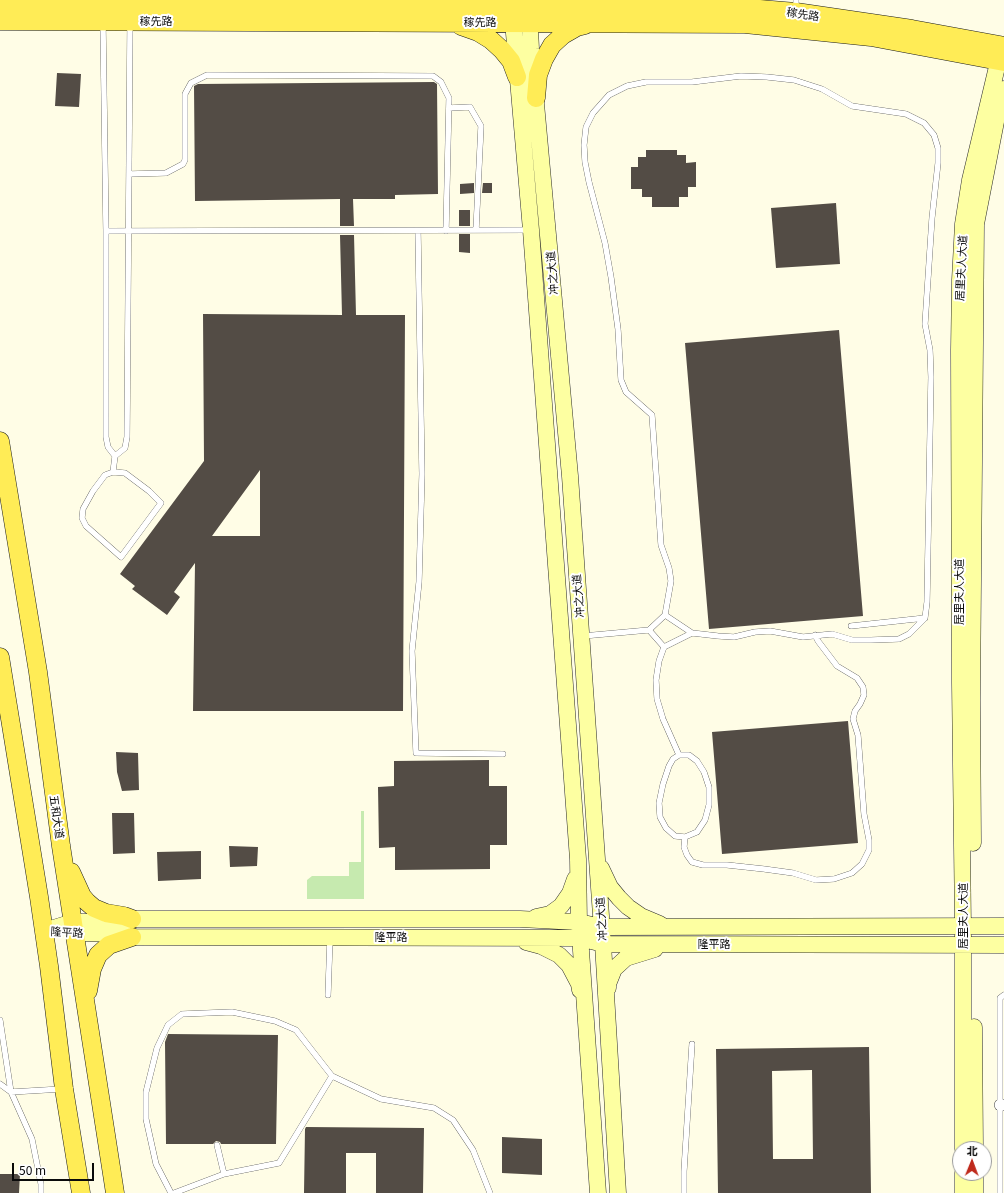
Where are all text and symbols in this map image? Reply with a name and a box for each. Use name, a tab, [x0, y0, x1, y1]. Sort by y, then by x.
street label: 稼先路	[786, 5, 820, 23]
street label: 稼先路	[140, 14, 172, 28]
street label: 稼先路	[464, 15, 496, 29]
street label: 居里夫人大道	[953, 235, 969, 301]
street label: 冲之大道	[544, 251, 560, 295]
street label: 居里夫人大道	[952, 559, 966, 625]
street label: 冲之大道	[570, 574, 586, 618]
street label: 五和大道	[47, 794, 67, 840]
street label: 居里夫人大道	[956, 883, 970, 949]
street label: 冲之大道	[593, 897, 609, 941]
street label: 隆平路	[50, 925, 84, 939]
street label: 隆平路	[375, 930, 407, 944]
street label: 隆平路	[698, 937, 730, 951]
north arrow	[952, 1141, 992, 1181]
text: 北	[967, 1142, 978, 1158]
scale bar	[14, 1155, 96, 1181]
text: 50 m	[19, 1161, 46, 1178]

